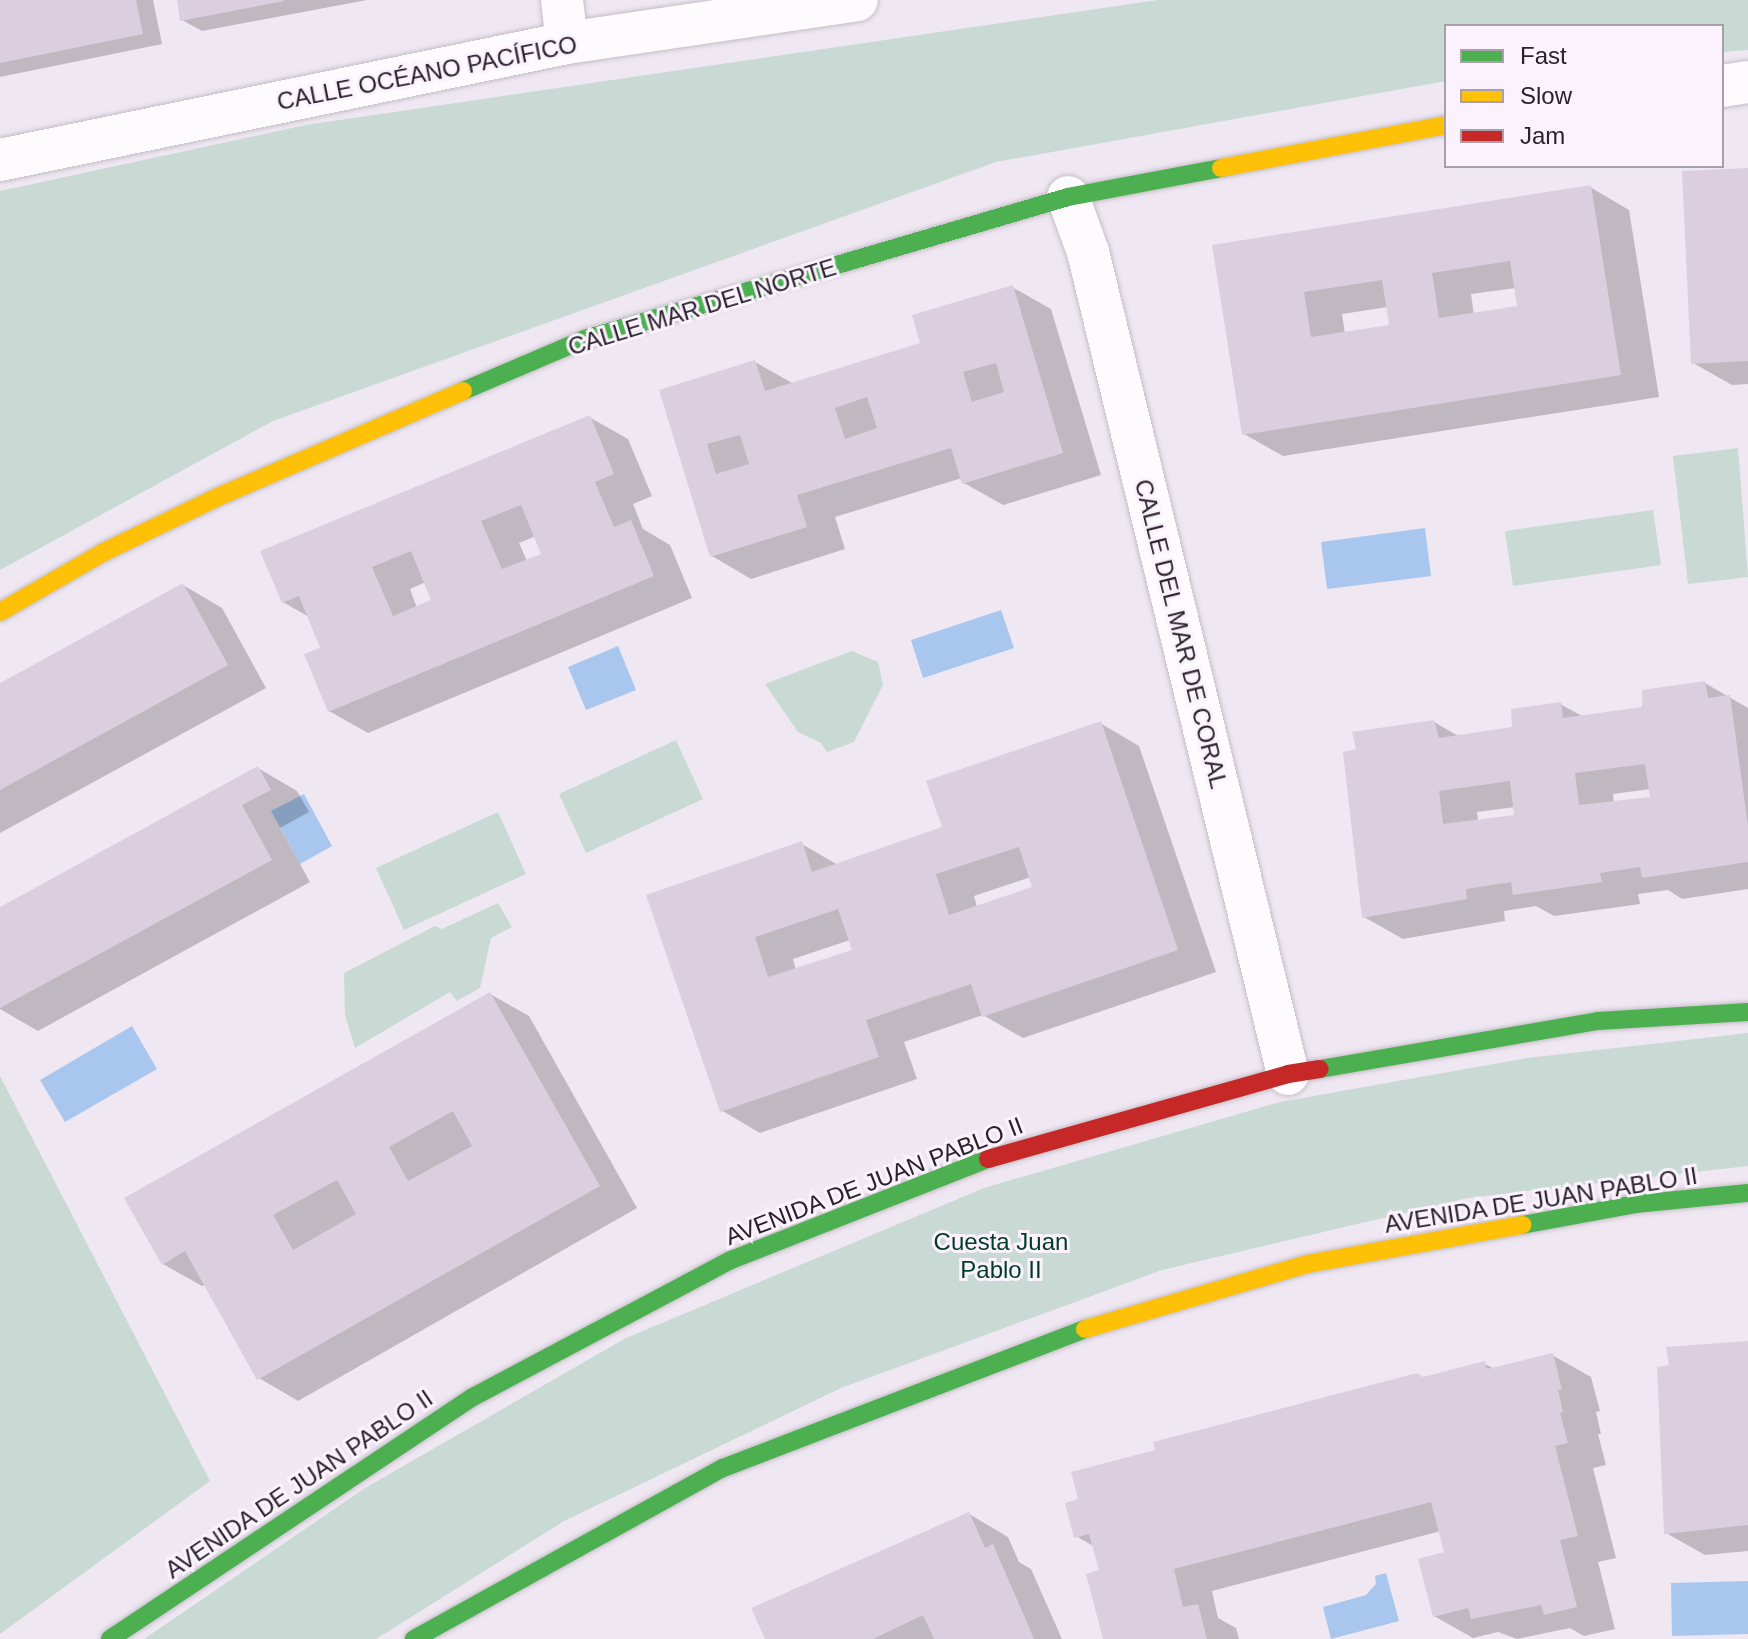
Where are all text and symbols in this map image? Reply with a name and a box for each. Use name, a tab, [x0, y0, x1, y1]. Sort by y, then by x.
legend	[1444, 24, 1724, 168]
street label: CALLE OCÉANO PACÍFICO	[275, 30, 579, 116]
text: Fast	[1520, 42, 1567, 69]
text: Slow	[1520, 82, 1572, 109]
text: Jam	[1520, 122, 1565, 149]
street label: CALLE MAR DEL NORTE	[564, 252, 840, 362]
street label: CALLE DEL MAR DE CORAL	[1128, 476, 1234, 792]
street label: AVENIDA DE JUAN PABLO II	[720, 1111, 1028, 1251]
street label: AVENIDA DE JUAN PABLO II	[1382, 1161, 1700, 1239]
park label: Cuesta Juan Pablo II	[934, 1228, 1068, 1284]
street label: AVENIDA DE JUAN PABLO II	[159, 1383, 439, 1585]

